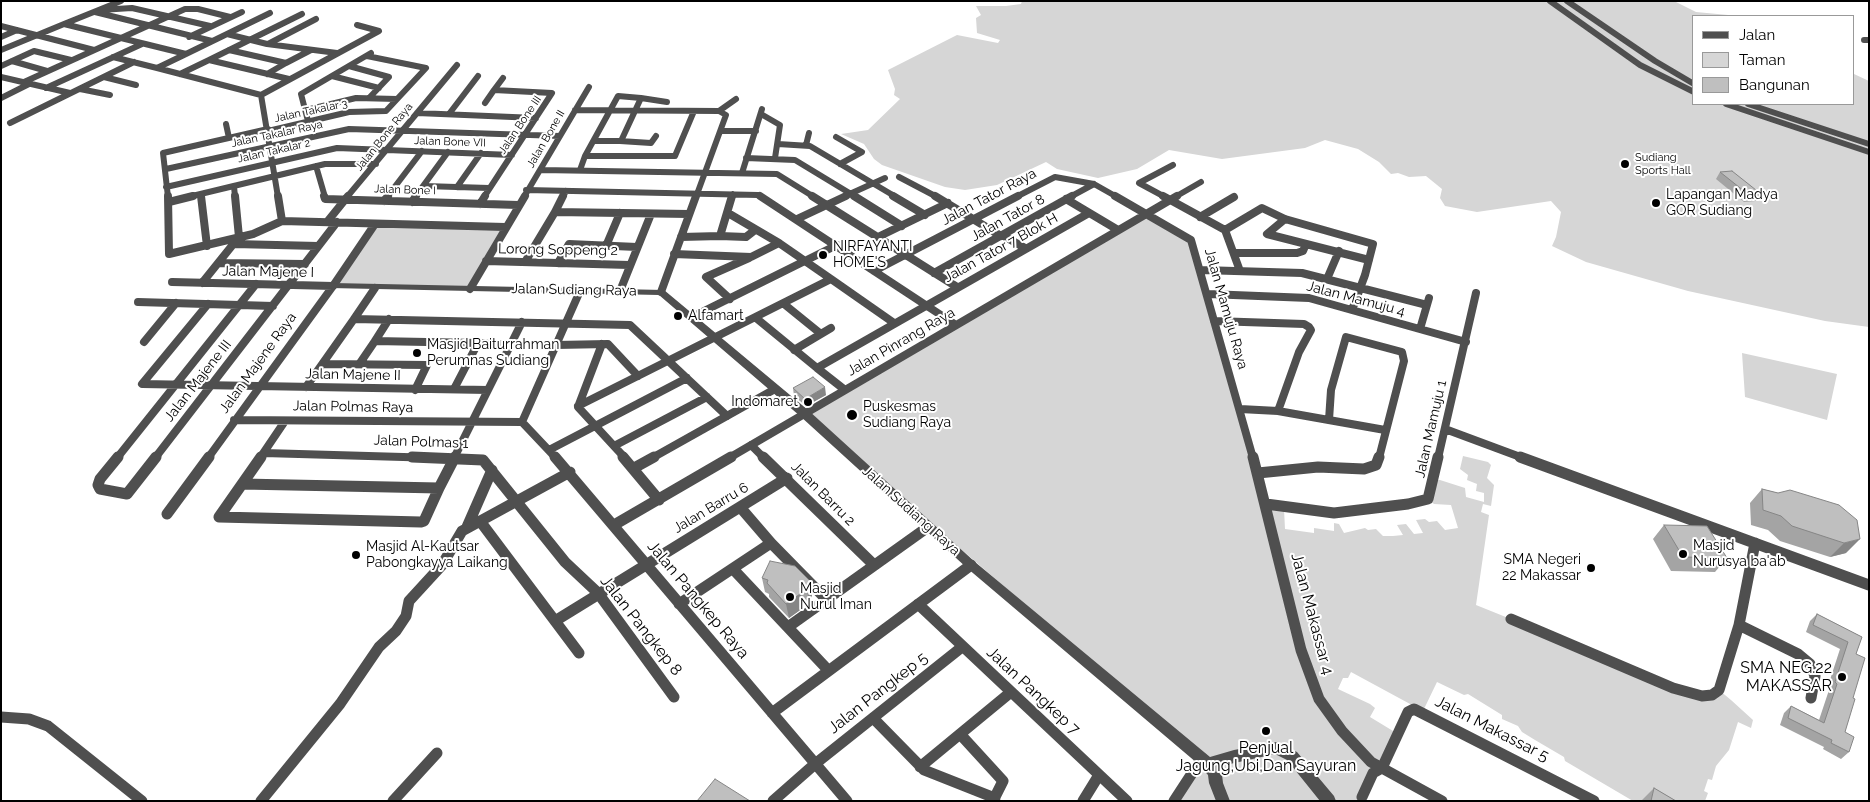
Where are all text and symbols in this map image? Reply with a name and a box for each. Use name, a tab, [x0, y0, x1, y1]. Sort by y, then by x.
legend	[1692, 15, 1855, 105]
text: Jalan	[1739, 26, 1775, 44]
text: Taman	[1739, 51, 1785, 69]
text: Bangunan	[1739, 76, 1810, 94]
street label: Jalan Bone III	[496, 93, 544, 157]
street label: Jalan Takalar 3	[273, 97, 349, 125]
street label: Jalan Bone Raya	[353, 100, 415, 174]
street label: Jalan Bone II	[524, 108, 568, 170]
street label: Jalan Takalar Raya	[230, 118, 324, 150]
street label: Jalan Bone VII	[414, 134, 486, 150]
street label: Jalan Takalar 2	[236, 136, 312, 166]
place label: Sudiang Sports Hall	[1635, 151, 1691, 177]
marker: Sudiang Sports Hall	[1619, 158, 1631, 170]
street label: Jalan Tator Raya	[939, 165, 1039, 229]
street label: Jalan Bone I	[374, 182, 436, 198]
place label: Lapangan Madya GOR Sudiang	[1666, 187, 1778, 220]
street label: Jalan Tator 8	[968, 191, 1048, 245]
marker: Lapangan Madya GOR Sudiang	[1650, 197, 1662, 209]
street label: Jalan Tator 7 Blok H	[941, 210, 1061, 286]
place label: NIRFAYANTI HOME'S	[833, 239, 912, 272]
street label: Lorong Soppeng 2	[498, 241, 618, 259]
street label: Jalan Mamuju Raya	[1201, 247, 1251, 371]
marker: NIRFAYANTI HOME'S	[817, 249, 829, 261]
street label: Jalan Majene I	[222, 263, 314, 281]
street label: Jalan Mamuju 4	[1305, 278, 1407, 320]
street label: Jalan Sudiang Raya	[511, 281, 637, 299]
street label: Jalan Pinrang Raya	[844, 304, 958, 380]
place label: Alfamart	[688, 308, 744, 324]
street label: Jalan Majene Raya	[216, 310, 300, 416]
marker: Alfamart	[672, 310, 684, 322]
street label: Jalan Majene III	[161, 337, 235, 425]
place label: Masjid Baiturrahman Perumnas Sudiang	[427, 337, 559, 370]
marker: Masjid Baiturrahman Perumnas Sudiang	[411, 347, 423, 359]
street label: Jalan Majene II	[305, 366, 401, 384]
street label: Jalan Mamuju 1	[1412, 379, 1450, 479]
place label: Indomaret	[731, 394, 798, 410]
marker: Indomaret	[802, 396, 814, 408]
street label: Jalan Polmas Raya	[293, 398, 413, 416]
place label: Puskesmas Sudiang Raya	[863, 399, 951, 432]
marker: Puskesmas Sudiang Raya	[845, 408, 859, 422]
street label: Jalan Polmas 1	[373, 432, 469, 452]
street label: Jalan Barru 2	[788, 459, 858, 529]
street label: Jalan Sudiang Raya	[859, 463, 963, 559]
street label: Jalan Barru 6	[670, 479, 752, 537]
street label: Jalan Pangkep Raya	[643, 537, 753, 663]
place label: Masjid Nurusya ba'ab	[1693, 538, 1786, 570]
place label: Masjid Al-Kautsar Pabongkayya Laikang	[366, 539, 508, 572]
marker: Masjid Nurusya ba'ab	[1677, 548, 1689, 560]
marker: Masjid Al-Kautsar Pabongkayya Laikang	[350, 549, 362, 561]
street label: Jalan Makassar 4	[1287, 551, 1337, 677]
place label: SMA Negeri 22 Makassar	[1502, 552, 1581, 584]
marker: SMA Negeri 22 Makassar	[1585, 562, 1597, 574]
street label: Jalan Pangkep 8	[596, 572, 686, 680]
place label: Masjid Nurul Iman	[800, 581, 872, 614]
marker: Masjid Nurul Iman	[784, 591, 796, 603]
street label: Jalan Pangkep 7	[982, 643, 1084, 739]
street label: Jalan Pangkep 5	[825, 648, 931, 738]
place label: SMA NEG.22 MAKASSAR	[1740, 658, 1832, 696]
marker: SMA NEG.22 MAKASSAR	[1836, 671, 1848, 683]
street label: Jalan Makassar 5	[1432, 692, 1552, 766]
marker: Penjual Jagung,Ubi,Dan Sayuran	[1260, 725, 1272, 737]
place label: Penjual Jagung,Ubi,Dan Sayuran	[1176, 738, 1356, 776]

